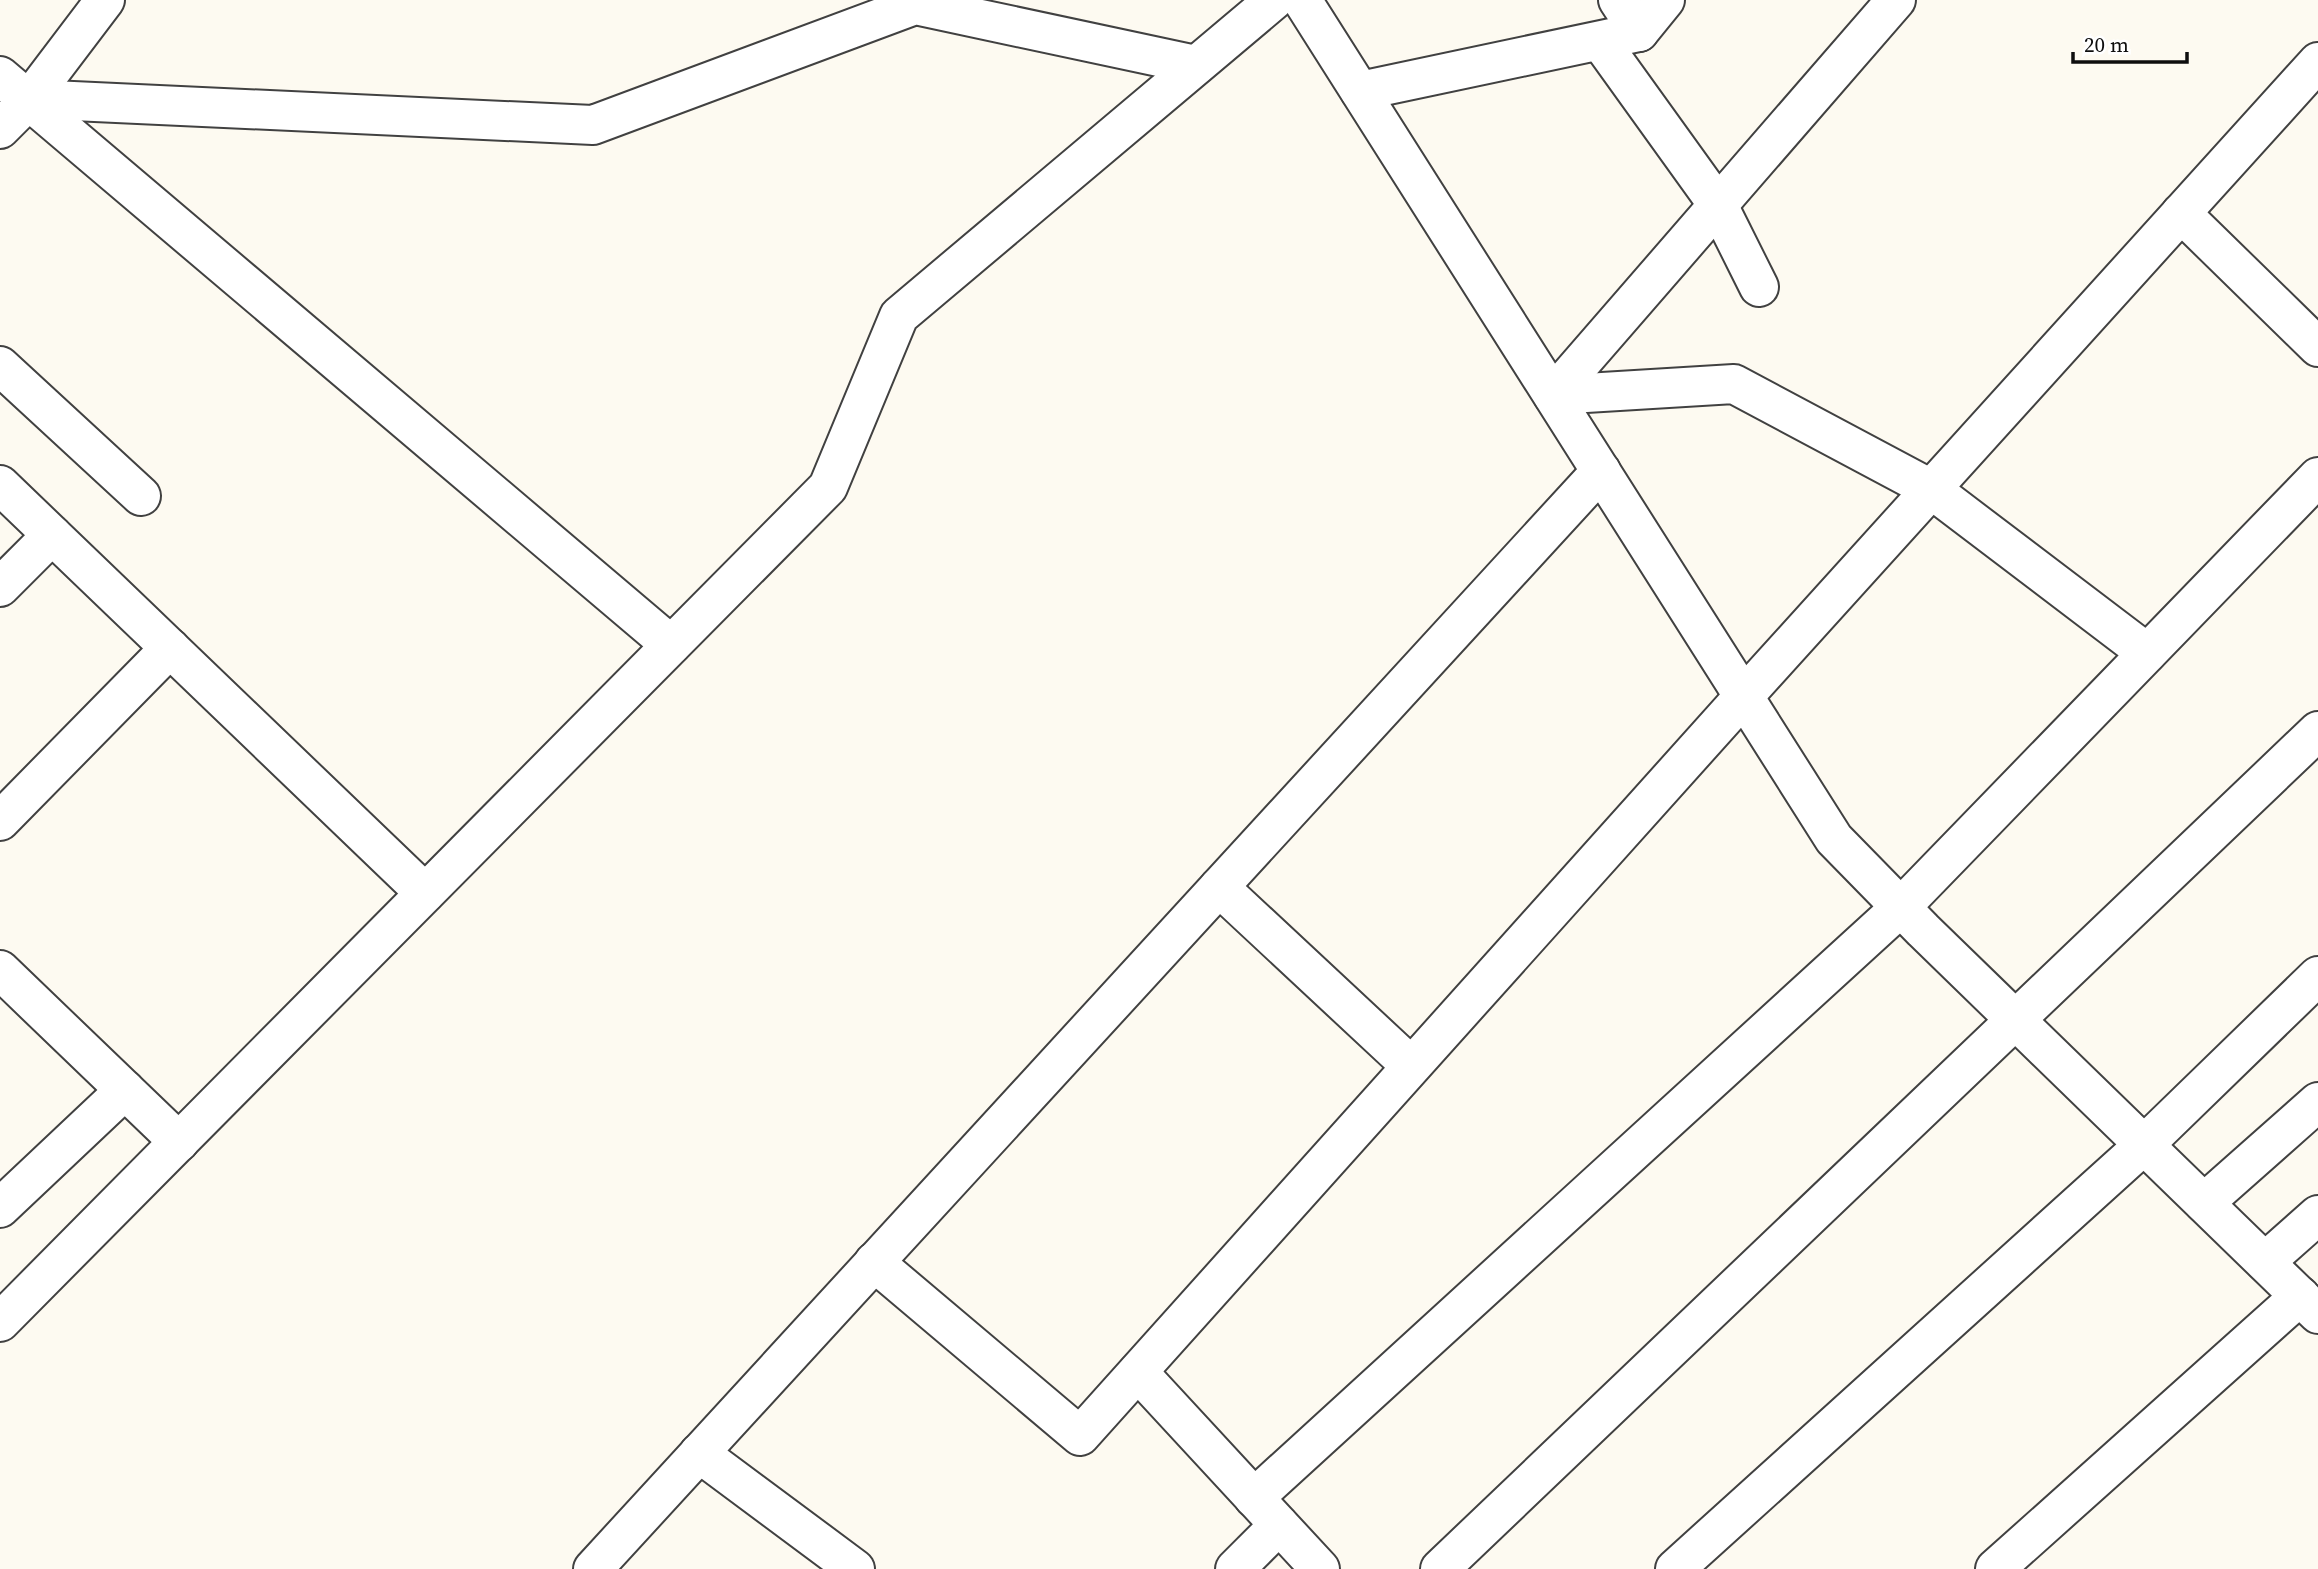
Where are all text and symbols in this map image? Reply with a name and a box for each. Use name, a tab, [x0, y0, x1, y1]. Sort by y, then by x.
scale bar	[2073, 21, 2187, 65]
text: 20 m	[2084, 30, 2129, 59]

